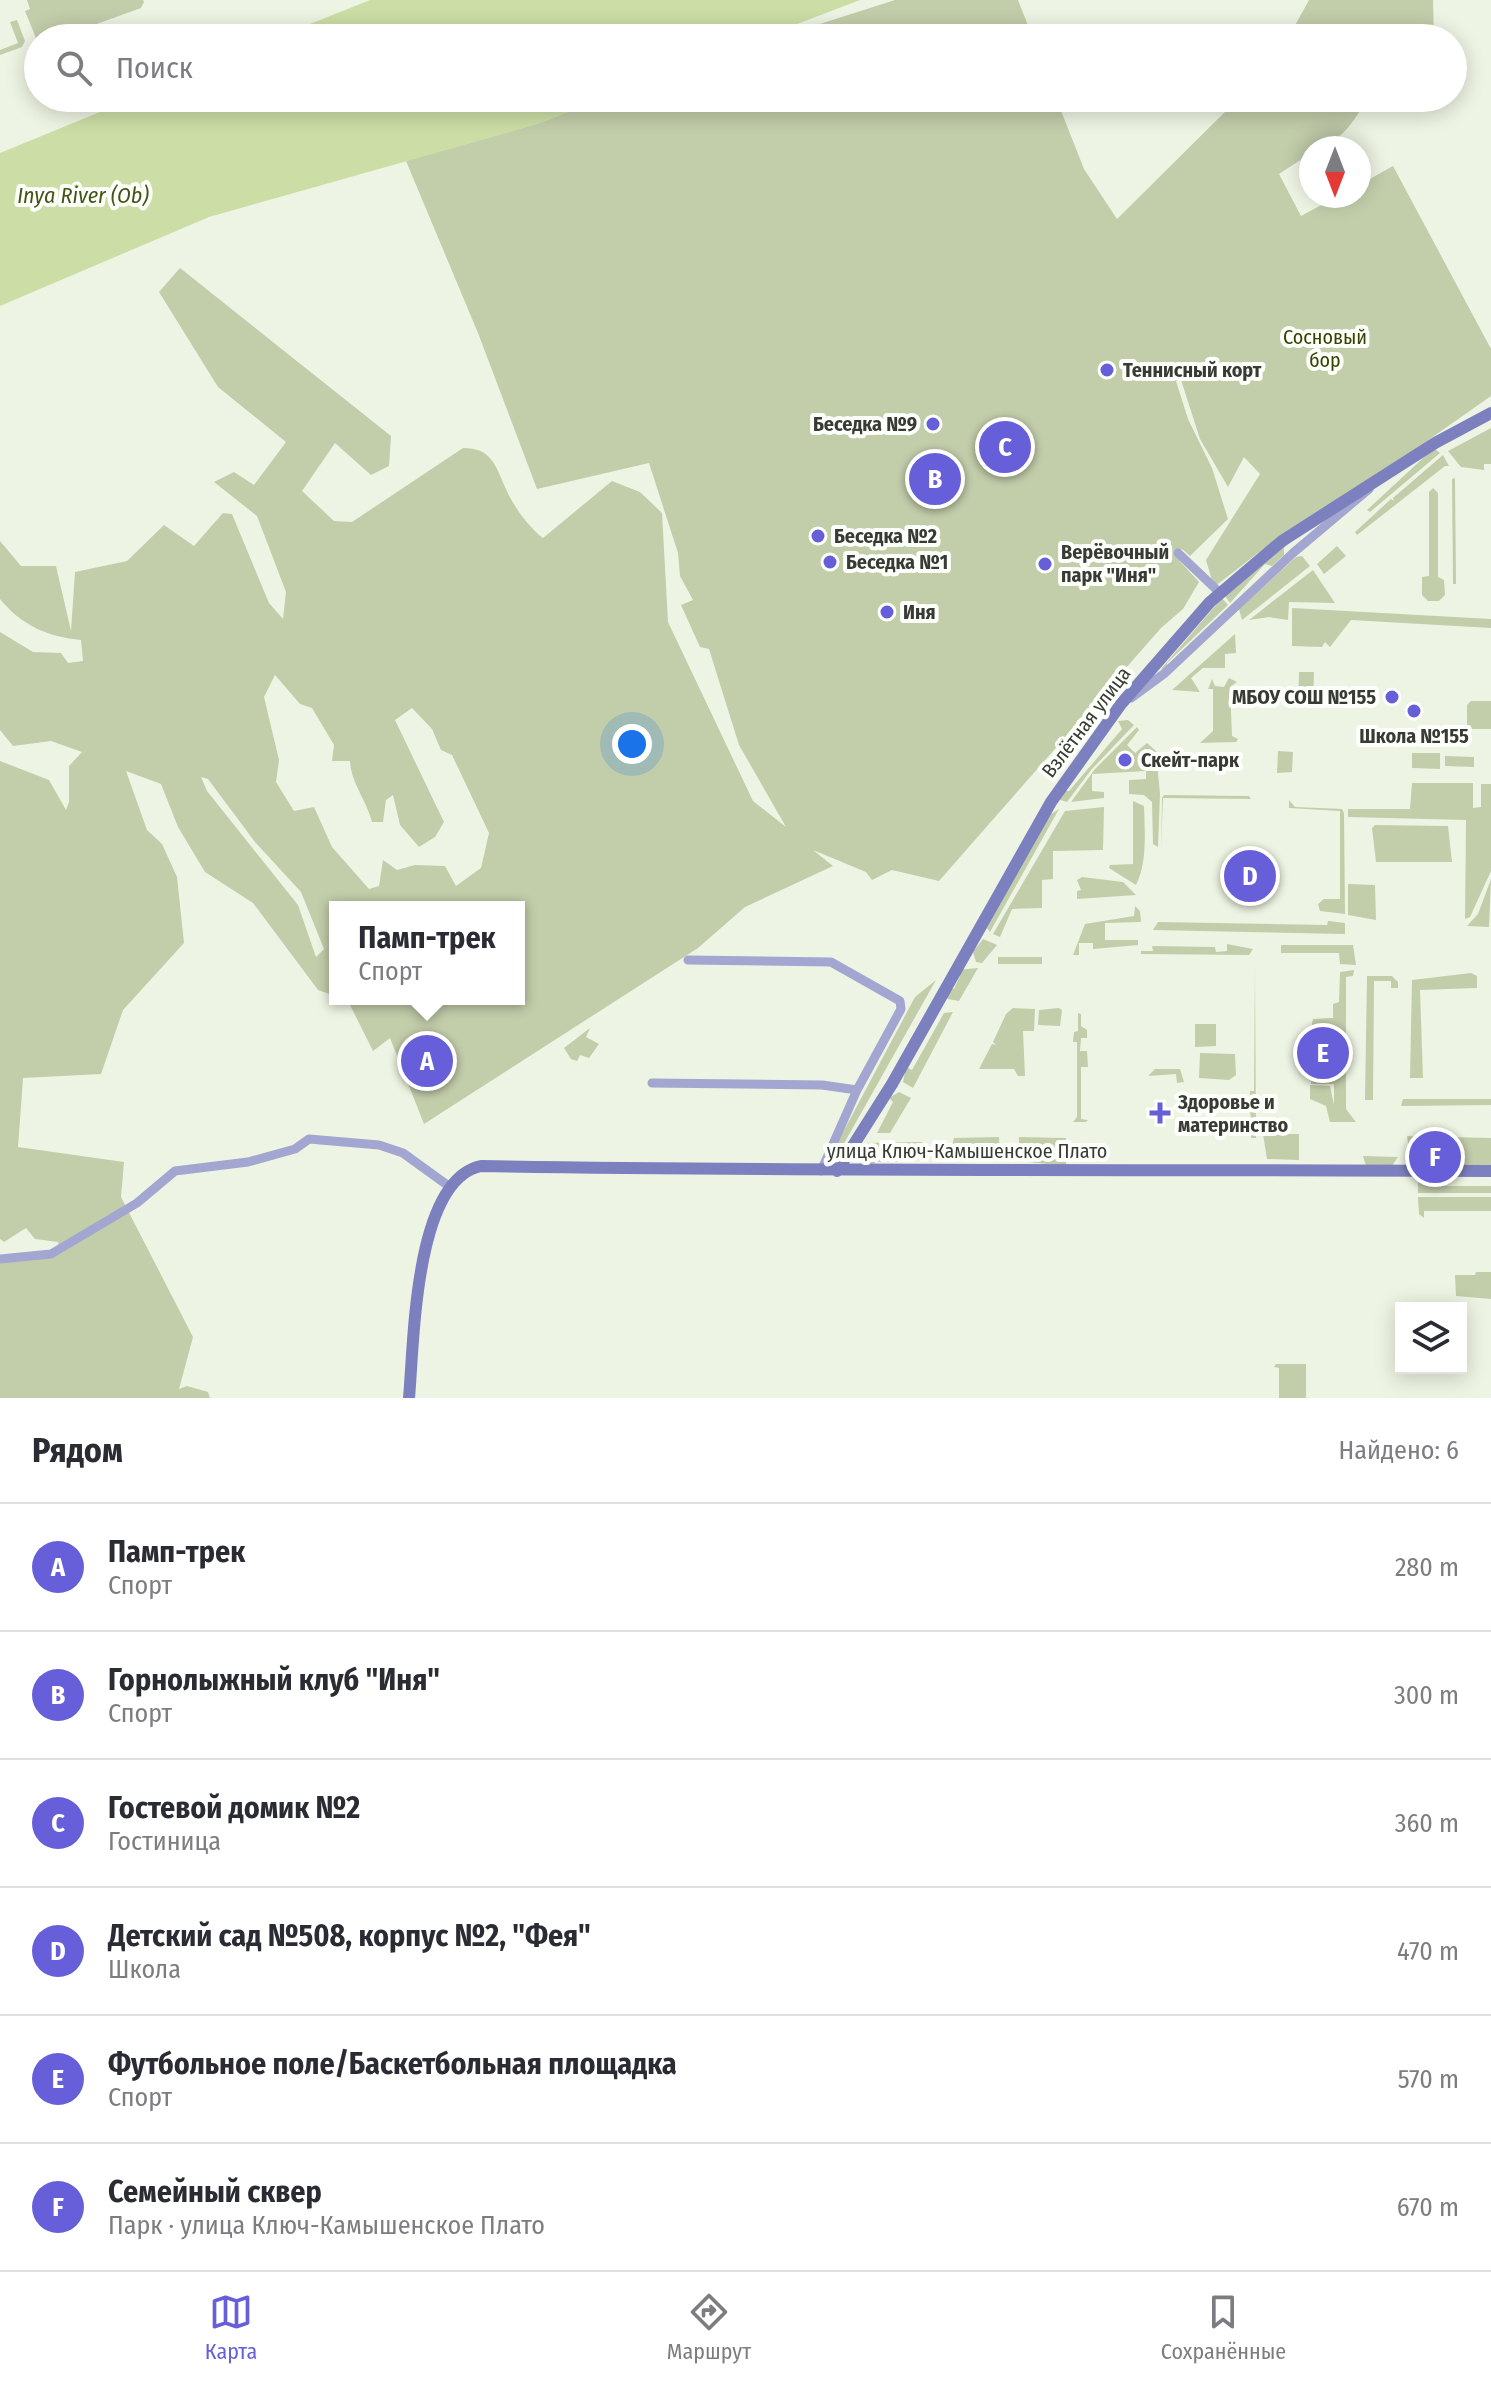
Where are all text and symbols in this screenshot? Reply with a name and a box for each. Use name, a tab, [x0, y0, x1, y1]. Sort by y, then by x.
search box	[24, 24, 1467, 112]
icon: search	[52, 46, 96, 90]
text: Поиск	[116, 50, 193, 86]
north arrow	[1299, 136, 1371, 208]
water label: Inya River (Ob)	[17, 182, 149, 209]
park label: Сосновый бор	[1283, 325, 1367, 372]
place label: Теннисный корт	[1123, 358, 1262, 382]
marker: Теннисный корт	[1098, 361, 1116, 379]
place label: Беседка №9	[813, 412, 917, 436]
marker: Беседка №9	[924, 415, 942, 433]
pin: C	[979, 417, 1031, 477]
pin: B	[909, 449, 961, 509]
place label: Беседка №2	[834, 524, 937, 548]
marker: Беседка №2	[809, 527, 827, 545]
place label: Верёвочный парк "Иня"	[1061, 540, 1169, 587]
place label: Беседка №1	[846, 550, 948, 574]
marker: Беседка №1	[821, 553, 839, 571]
marker: Верёвочный парк "Иня"	[1036, 555, 1054, 573]
place label: Иня	[903, 600, 936, 624]
marker: Иня	[878, 603, 896, 621]
street label: Взлётная улица	[1037, 662, 1135, 782]
place label: МБОУ СОШ №155	[1232, 685, 1376, 709]
marker: МБОУ СОШ №155	[1383, 688, 1401, 706]
marker: Школа №155	[1405, 702, 1423, 720]
your location	[612, 724, 652, 764]
place label: Школа №155	[1359, 724, 1469, 748]
place label: Скейт-парк	[1141, 748, 1240, 772]
marker: Скейт-парк	[1116, 751, 1134, 769]
pin: D	[1224, 846, 1276, 906]
popup	[329, 901, 525, 1005]
text: Памп-трек	[358, 920, 496, 956]
text: Спорт	[358, 956, 422, 987]
pin: E	[1297, 1023, 1349, 1083]
pin: A	[401, 1031, 453, 1091]
place label: Здоровье и материнство	[1177, 1090, 1289, 1137]
marker: Здоровье и материнство	[1149, 1102, 1171, 1124]
pin: F	[1409, 1127, 1461, 1187]
street label: улица Ключ-Камышенское Плато	[827, 1139, 1107, 1163]
map controls	[1395, 1302, 1467, 1374]
button: layers	[1395, 1302, 1467, 1374]
text: Рядом	[32, 1430, 123, 1471]
text: Найдено: 6	[1339, 1435, 1459, 1466]
text: Памп-трек	[108, 1534, 245, 1570]
text: A	[51, 1552, 65, 1583]
text: 280 m	[1395, 1552, 1459, 1583]
text: Спорт	[108, 1570, 172, 1601]
text: Горнолыжный клуб "Иня"	[108, 1662, 440, 1698]
text: B	[51, 1680, 65, 1711]
text: 300 m	[1394, 1680, 1459, 1711]
text: Спорт	[108, 1698, 172, 1729]
text: Гостевой домик №2	[108, 1790, 360, 1826]
text: C	[51, 1808, 65, 1839]
text: 360 m	[1395, 1808, 1459, 1839]
text: Гостиница	[108, 1826, 221, 1857]
text: Детский сад №508, корпус №2, "Фея"	[108, 1918, 591, 1954]
text: D	[50, 1936, 66, 1967]
text: 470 m	[1397, 1936, 1459, 1967]
text: Школа	[108, 1954, 181, 1985]
text: Футбольное поле/Баскетбольная площадка	[108, 2046, 677, 2082]
text: E	[52, 2064, 64, 2095]
text: 570 m	[1398, 2064, 1459, 2095]
text: Спорт	[108, 2082, 172, 2113]
text: Семейный сквер	[108, 2174, 322, 2210]
text: F	[52, 2192, 64, 2223]
text: 670 m	[1397, 2192, 1459, 2223]
text: Парк · улица Ключ-Камышенское Плато	[108, 2210, 545, 2241]
tab: Карта	[205, 2290, 257, 2365]
tab: Маршрут	[667, 2290, 751, 2365]
tab: Сохранённые	[1161, 2290, 1286, 2365]

